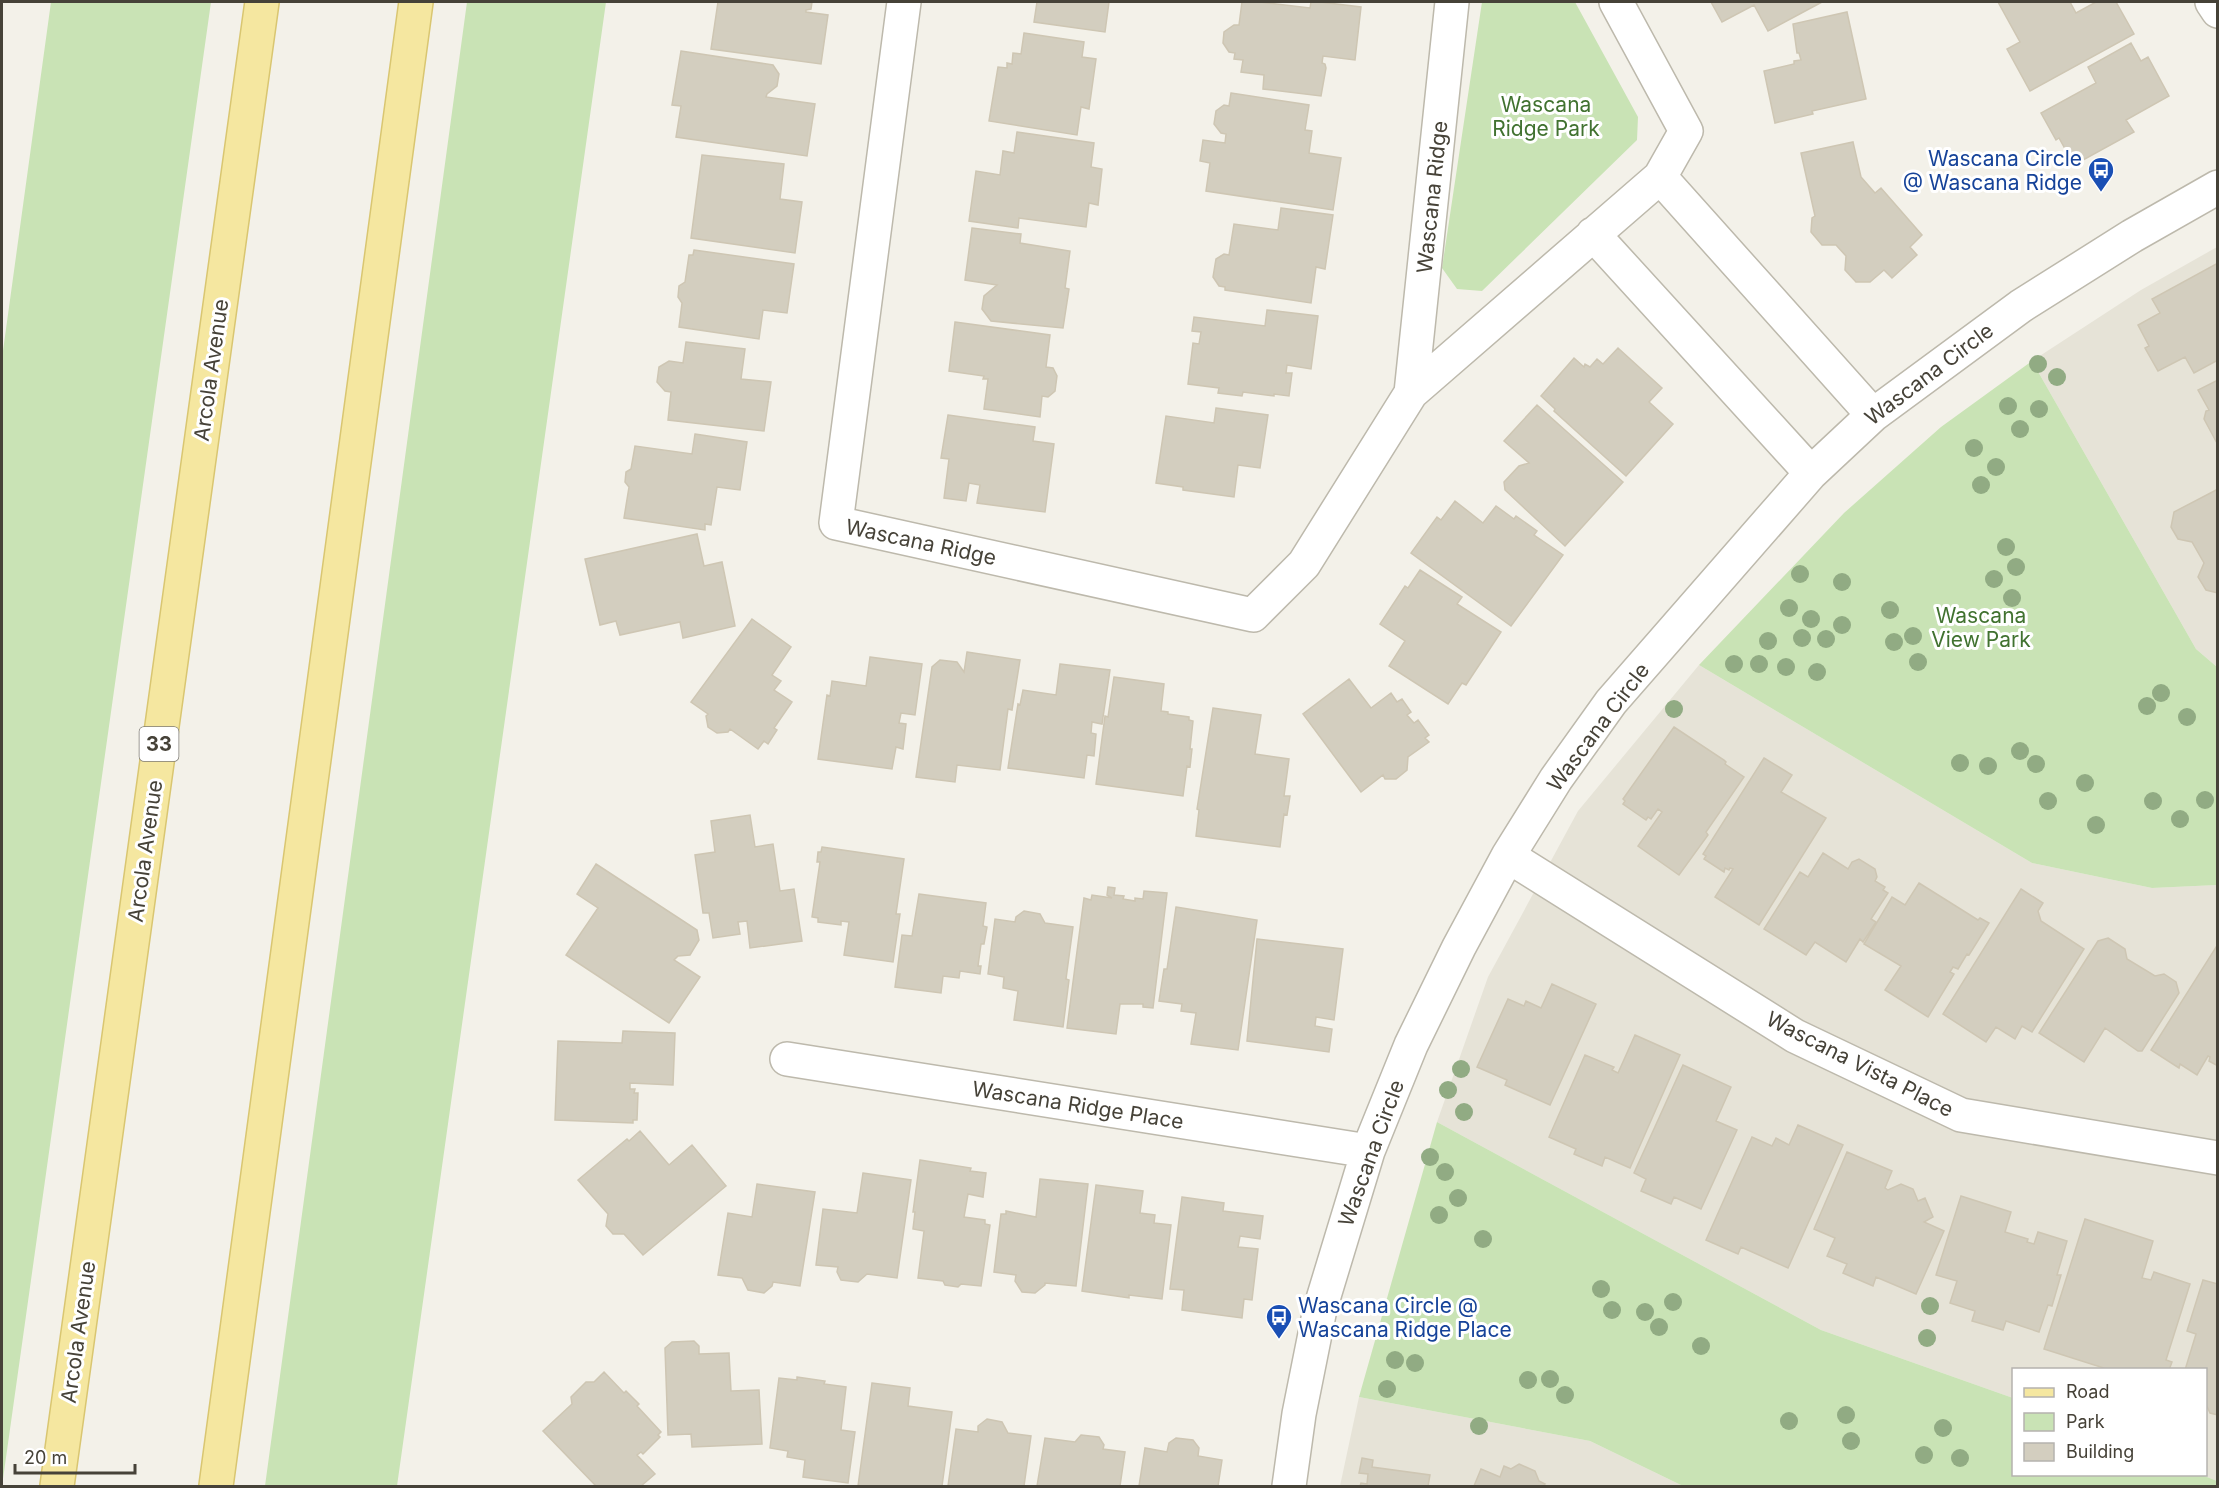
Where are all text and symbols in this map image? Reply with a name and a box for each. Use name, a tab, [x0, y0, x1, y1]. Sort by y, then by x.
park label: Wascana Ridge Park	[1492, 92, 1600, 141]
street label: Wascana Ridge	[1412, 120, 1452, 274]
place label: Wascana Circle @ Wascana Ridge	[1903, 146, 2082, 195]
bus stop icon: Wascana Circle @ Wascana Ridge	[2086, 155, 2116, 193]
street label: Arcola Avenue	[189, 297, 233, 443]
street label: Wascana Circle	[1860, 318, 1998, 430]
street label: Wascana Ridge	[843, 514, 999, 570]
park label: Wascana View Park	[1931, 603, 2031, 652]
street label: Wascana Circle	[1542, 658, 1654, 796]
road number: 33	[140, 727, 178, 761]
street label: Arcola Avenue	[123, 778, 167, 924]
street label: Wascana Vista Place	[1762, 1006, 1958, 1122]
street label: Wascana Ridge Place	[971, 1076, 1185, 1134]
street label: Wascana Circle	[1333, 1076, 1409, 1230]
street label: Arcola Avenue	[56, 1259, 100, 1405]
place label: Wascana Circle @ Wascana Ridge Place	[1298, 1293, 1512, 1342]
bus stop icon: Wascana Circle @ Wascana Ridge Place	[1264, 1302, 1294, 1340]
legend	[2012, 1368, 2207, 1476]
text: Road	[2066, 1381, 2109, 1402]
text: Park	[2066, 1411, 2105, 1432]
scale bar	[15, 1437, 135, 1475]
text: Building	[2066, 1441, 2134, 1462]
text: 20 m	[24, 1447, 67, 1468]

